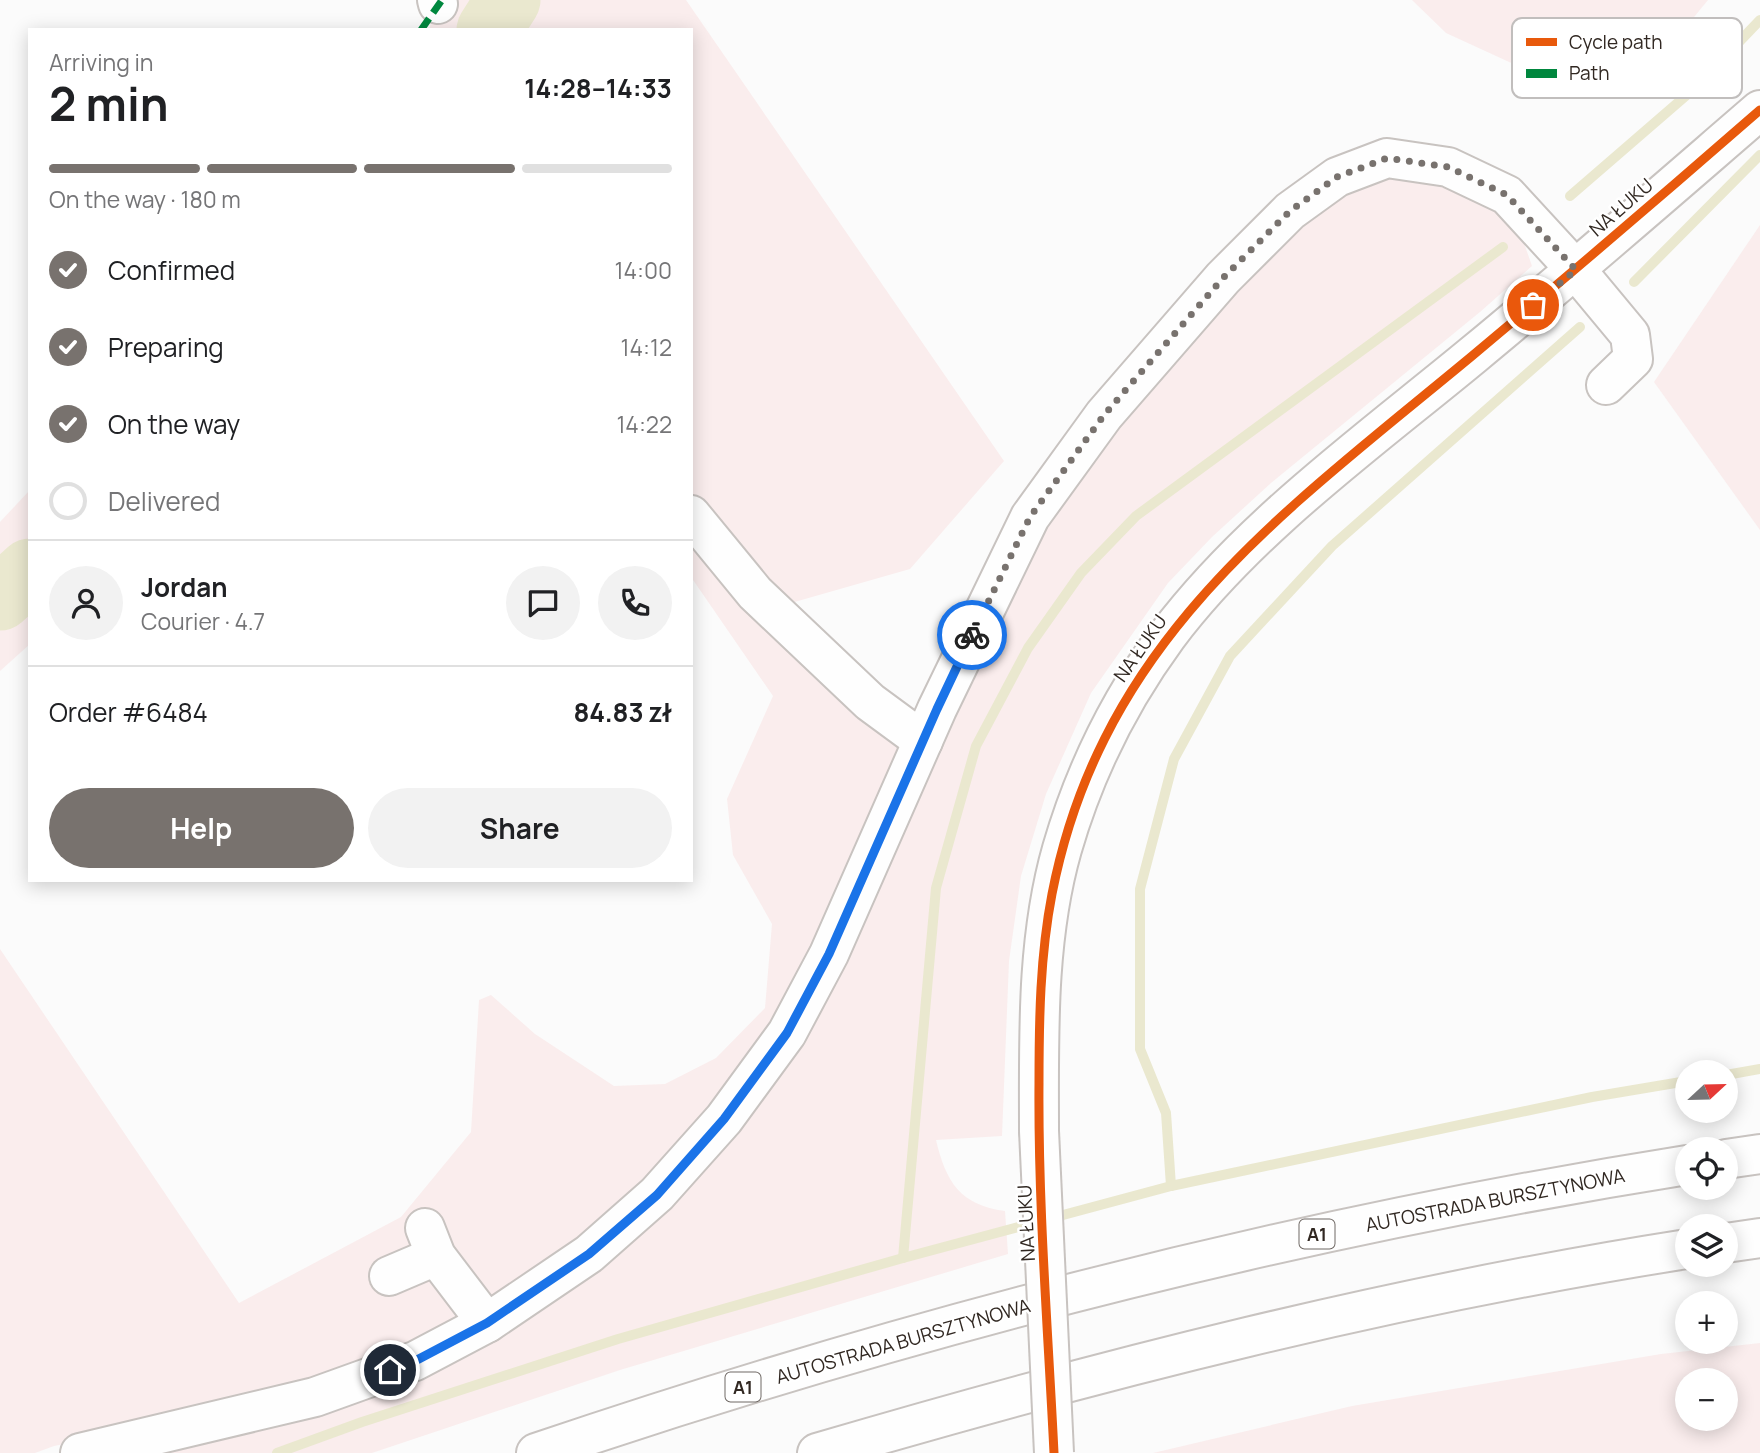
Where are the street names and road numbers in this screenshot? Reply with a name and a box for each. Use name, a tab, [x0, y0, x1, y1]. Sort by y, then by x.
street label: NA ŁUKU	[1584, 172, 1658, 242]
street label: NA ŁUKU	[1107, 609, 1173, 687]
street label: AUTOSTRADA BURSZTYNOWA	[1363, 1162, 1627, 1238]
street label: NA ŁUKU	[1011, 1184, 1041, 1262]
road number: A1	[1300, 1219, 1334, 1248]
street label: AUTOSTRADA BURSZTYNOWA	[773, 1292, 1033, 1390]
road number: A1	[726, 1372, 760, 1402]

